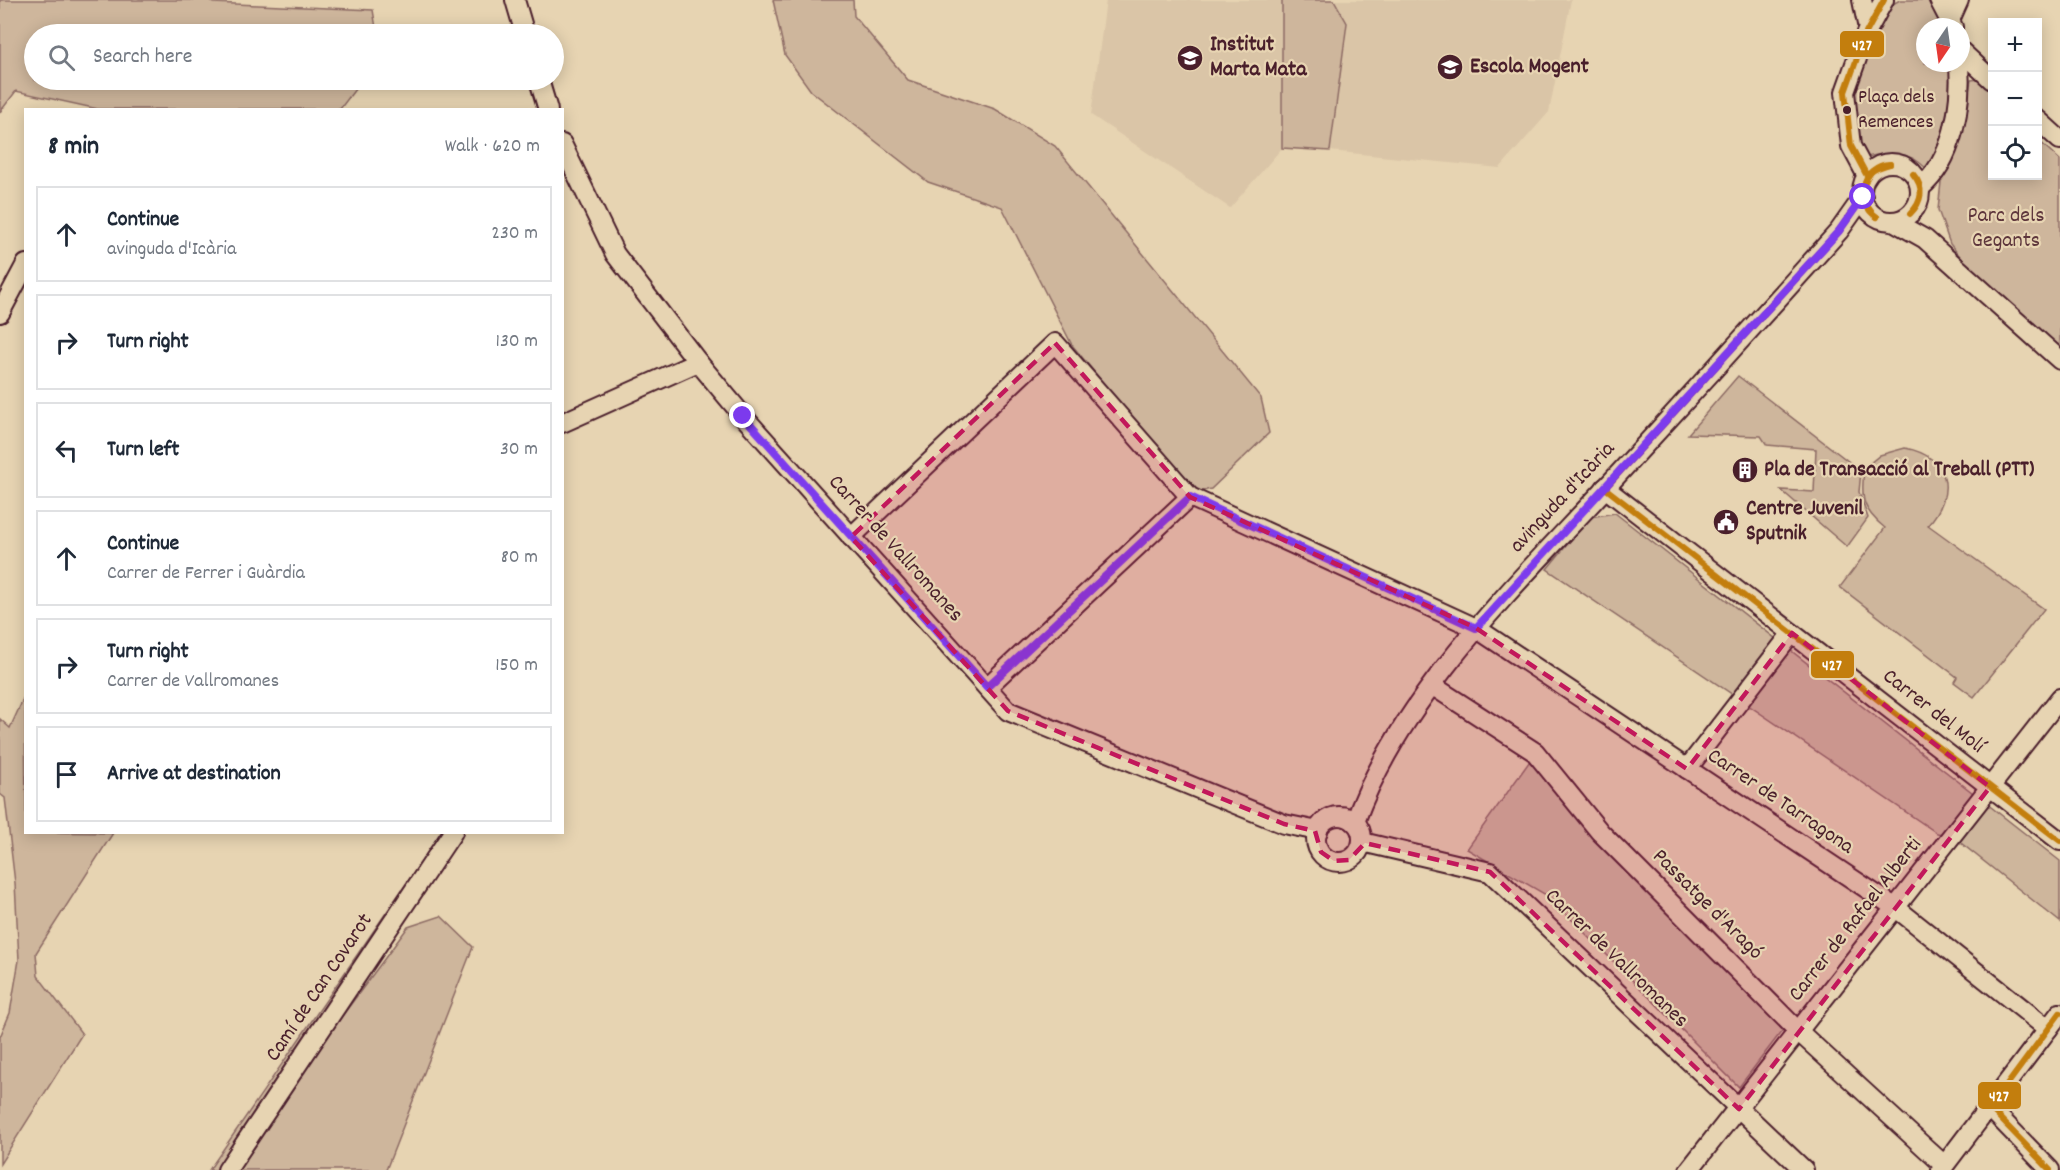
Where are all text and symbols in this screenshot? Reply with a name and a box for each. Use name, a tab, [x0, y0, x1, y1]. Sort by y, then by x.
north arrow	[1916, 18, 1970, 72]
map controls	[1988, 18, 2042, 180]
button: +	[1988, 18, 2042, 72]
search box	[24, 24, 564, 90]
place label: Institut Marta Mata	[1210, 30, 1307, 86]
line badge: 427	[1839, 30, 1885, 58]
text: 427	[1852, 35, 1872, 58]
icon: search	[45, 41, 78, 74]
text: Search here	[93, 42, 192, 73]
school or university icon: Institut Marta Mata	[1175, 43, 1205, 73]
school or university icon: Escola Mogent	[1435, 52, 1465, 82]
place label: Escola Mogent	[1470, 52, 1590, 83]
button: −	[1988, 72, 2042, 126]
place label: Plaça dels Remences	[1858, 84, 1935, 137]
marker: Plaça dels Remences	[1841, 104, 1853, 116]
button: locate	[1988, 126, 2042, 180]
text: 8 min	[48, 129, 99, 166]
text: Walk · 620 m	[445, 133, 540, 161]
route start	[1849, 183, 1875, 209]
park label: Parc dels Gegants	[1968, 201, 2044, 257]
text: Continue	[107, 205, 179, 236]
icon: ahead	[50, 218, 83, 251]
text: 230 m	[491, 220, 538, 248]
text: avinguda d'Icària	[107, 236, 236, 264]
icon: right	[50, 326, 83, 359]
text: Turn right	[107, 327, 189, 358]
text: 130 m	[496, 328, 538, 356]
route end	[729, 402, 755, 428]
icon: left	[50, 434, 83, 467]
text: Turn left	[107, 435, 179, 466]
street label: avinguda d'Icària	[1503, 435, 1623, 561]
text: 30 m	[500, 436, 538, 464]
building icon: Pla de Transacció al Treball (PTT)	[1730, 455, 1760, 485]
place label: Pla de Transacció al Treball (PTT)	[1764, 455, 2035, 486]
street label: Carrer de Vallromanes	[820, 468, 970, 630]
place label: Centre Juvenil Sputnik	[1746, 494, 1864, 550]
public building icon: Centre Juvenil Sputnik	[1711, 507, 1741, 537]
text: Continue	[107, 529, 179, 560]
icon: ahead	[50, 542, 83, 575]
text: 80 m	[501, 544, 538, 572]
text: Carrer de Ferrer i Guàrdia	[107, 560, 305, 588]
text: Turn right	[107, 637, 189, 668]
icon: right	[50, 650, 83, 683]
line badge: 427	[1810, 650, 1855, 679]
text: 150 m	[495, 652, 538, 680]
text: 427	[1822, 655, 1842, 678]
street label: Carrer del Molí	[1875, 662, 1992, 763]
text: Carrer de Vallromanes	[107, 668, 279, 696]
street label: Carrer de Tarragona	[1700, 741, 1860, 863]
icon: arrive	[50, 758, 83, 791]
text: Arrive at destination	[107, 759, 281, 790]
street label: Carrer de Rafael Alberti	[1782, 831, 1930, 1009]
street label: Passatge d'Aragó	[1644, 842, 1770, 968]
street label: Carrer de Vallromanes	[1537, 882, 1695, 1036]
street label: Camí de Can Covarot	[259, 908, 381, 1068]
line badge: 427	[1977, 1081, 2022, 1110]
text: 427	[1989, 1086, 2009, 1109]

